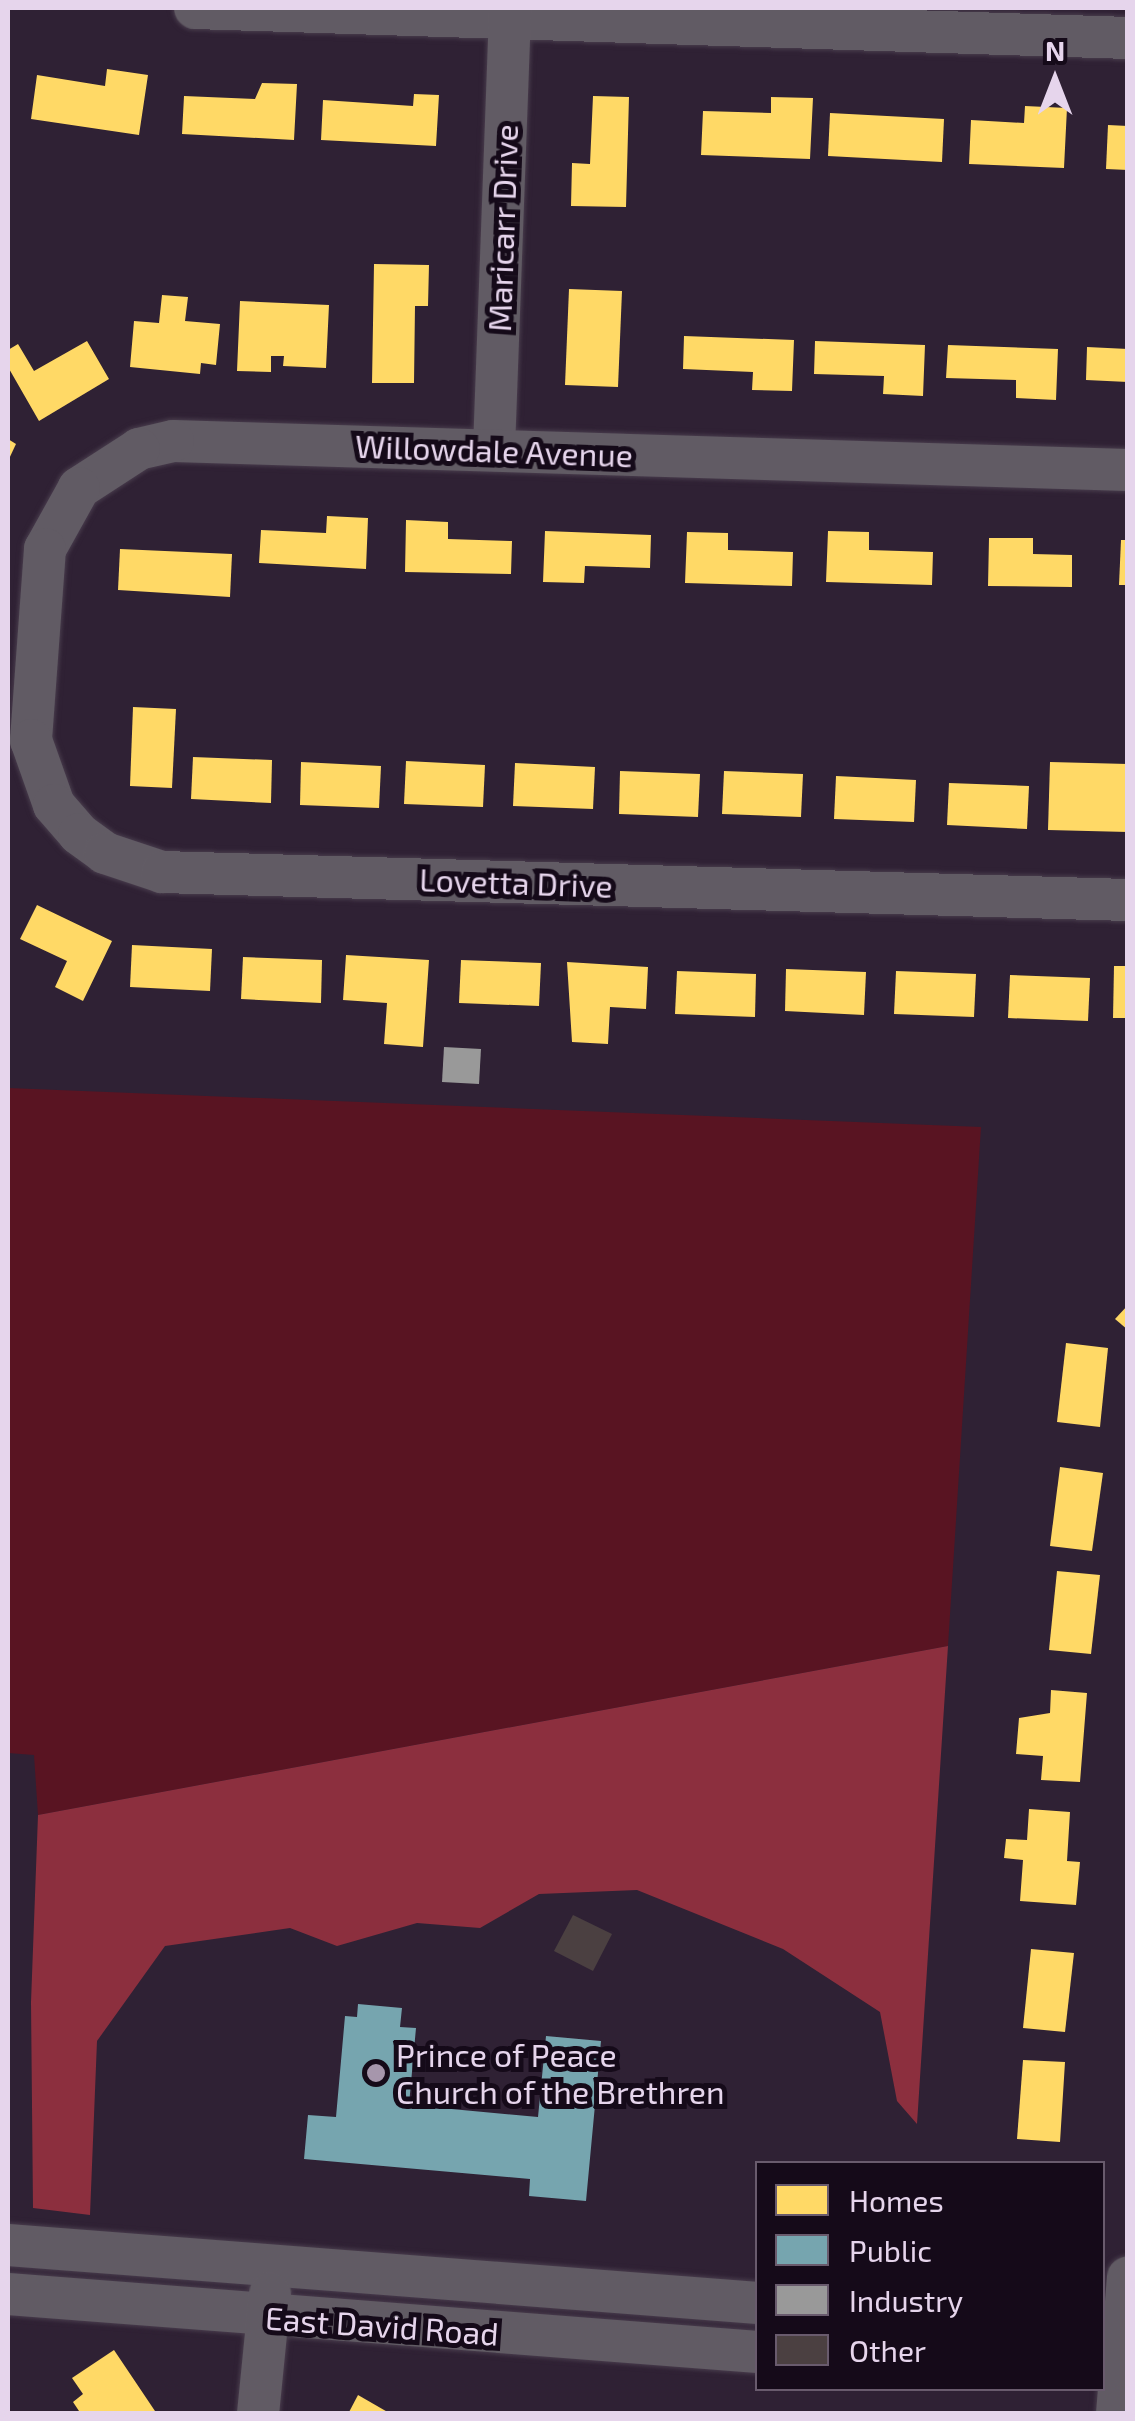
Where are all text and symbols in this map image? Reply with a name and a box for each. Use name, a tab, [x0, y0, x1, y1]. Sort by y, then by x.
north arrow	[1005, 30, 1105, 130]
text: N	[1045, 33, 1065, 67]
street label: Maricarr Drive	[479, 123, 525, 333]
street label: Willowdale Avenue	[354, 426, 634, 474]
street label: Lovetta Drive	[419, 859, 613, 905]
place label: Prince of Peace Church of the Brethren	[396, 2036, 726, 2111]
marker: Prince of Peace Church of the Brethren	[365, 2062, 387, 2084]
legend	[755, 2161, 1105, 2391]
text: Homes	[849, 2182, 944, 2218]
text: Public	[849, 2232, 932, 2268]
text: Industry	[849, 2282, 963, 2318]
street label: East David Road	[264, 2298, 500, 2352]
text: Other	[849, 2332, 926, 2368]

